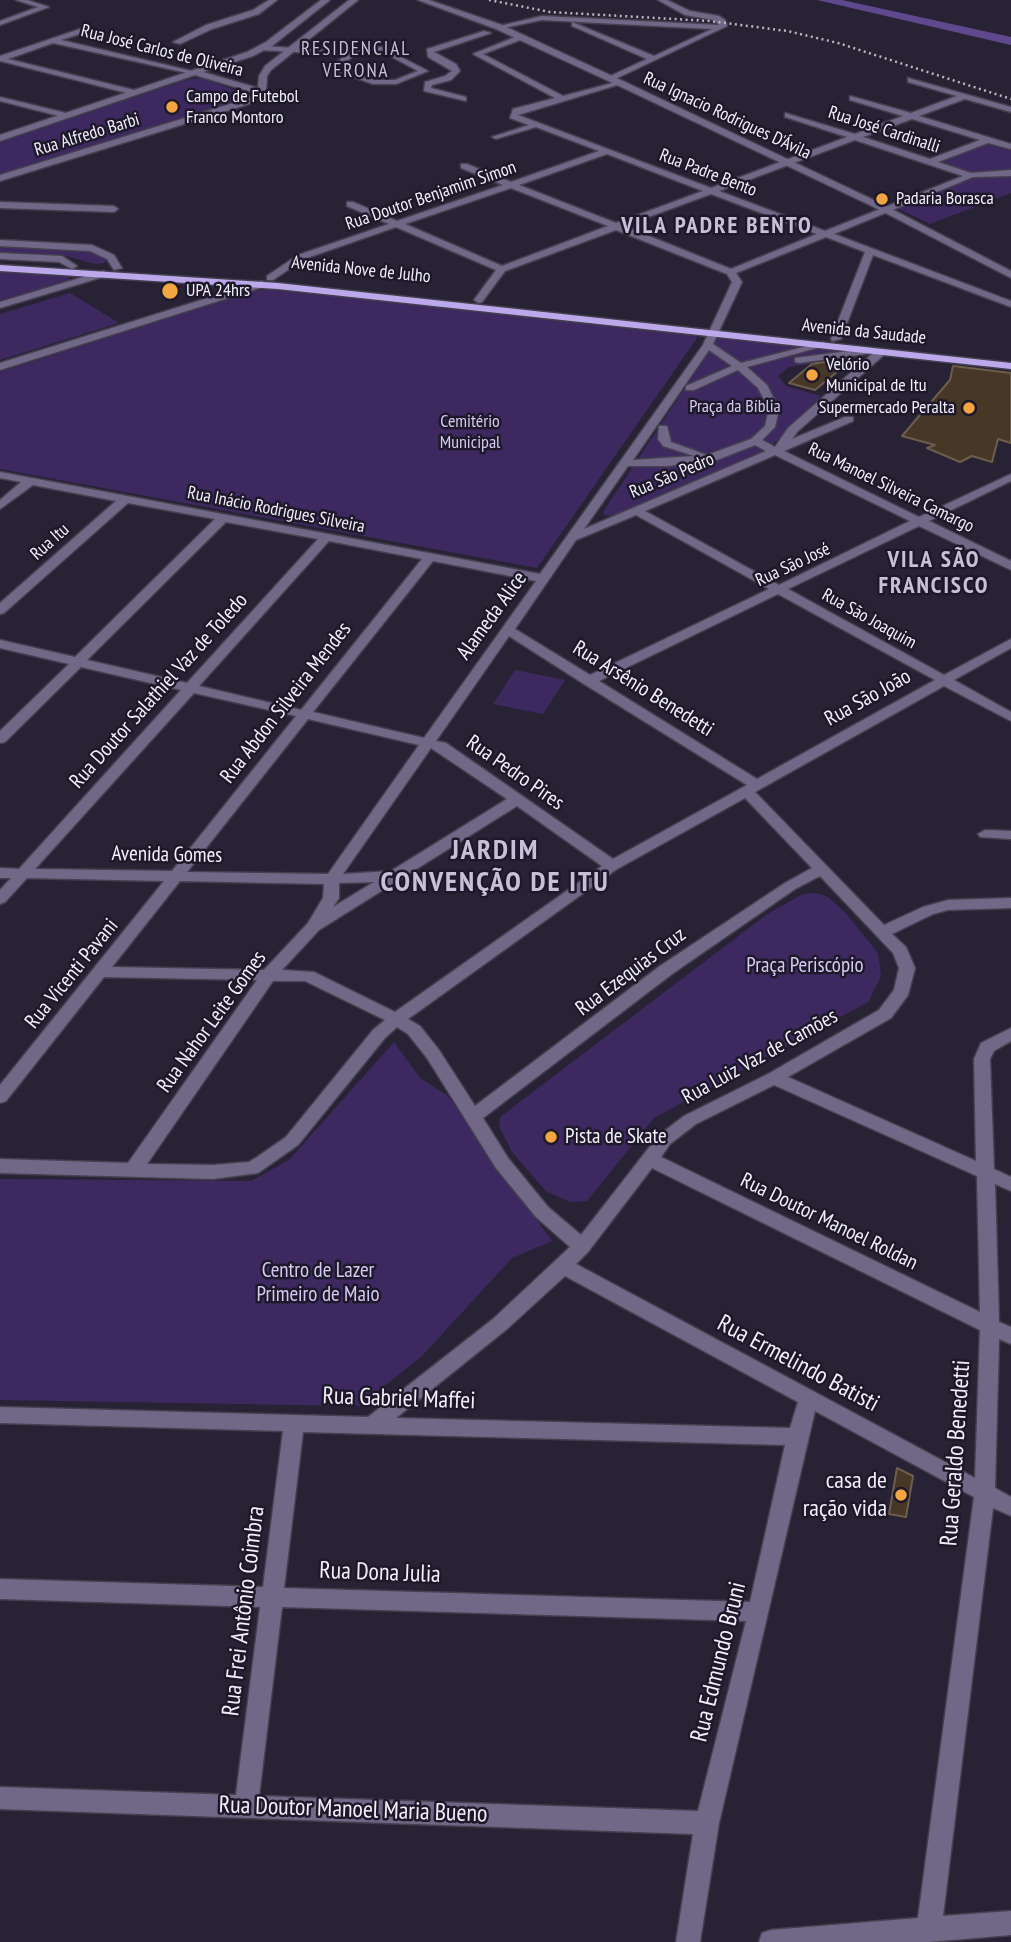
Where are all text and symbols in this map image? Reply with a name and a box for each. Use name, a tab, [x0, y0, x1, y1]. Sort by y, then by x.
street label: Rua José Carlos de Oliveira	[79, 20, 245, 82]
district label: RESIDENCIAL VERONA	[302, 39, 410, 83]
street label: Rua Ignacio Rodrigues D'Ávila	[640, 68, 814, 164]
place label: Campo de Futebol Franco Montoro	[186, 86, 299, 128]
marker: Campo de Futebol Franco Montoro	[164, 99, 180, 115]
street label: Rua José Cardinalli	[825, 102, 943, 158]
street label: Rua Alfredo Barbi	[32, 109, 142, 161]
street label: Rua Padre Bento	[656, 145, 760, 201]
street label: Rua Doutor Benjamim Simon	[343, 157, 519, 235]
place label: Padaria Borasca	[896, 188, 994, 210]
marker: Padaria Borasca	[874, 191, 890, 207]
district label: VILA PADRE BENTO	[623, 212, 811, 240]
street label: Avenida Nove de Julho	[290, 252, 432, 288]
place label: UPA 24hrs	[186, 280, 250, 302]
marker: UPA 24hrs	[160, 281, 180, 301]
street label: Avenida da Saudade	[801, 315, 927, 349]
place label: Velório Municipal de Itu	[826, 354, 926, 396]
marker: Velório Municipal de Itu	[804, 367, 820, 383]
park label: Praça da Bíblia	[689, 396, 781, 418]
place label: Supermercado Peralta	[819, 397, 955, 419]
marker: Supermercado Peralta	[961, 400, 977, 416]
park label: Cemitério Municipal	[440, 411, 500, 453]
street label: Rua Manoel Silveira Camargo	[805, 438, 977, 538]
street label: Rua São Pedro	[627, 449, 717, 503]
street label: Rua Inácio Rodrigues Silveira	[185, 482, 367, 538]
street label: Rua Itu	[26, 519, 74, 565]
street label: Rua São José	[752, 538, 834, 592]
district label: VILA SÃO FRANCISCO	[880, 546, 988, 600]
street label: Alameda Alice	[452, 567, 532, 665]
street label: Rua São Joaquim	[818, 584, 920, 654]
street label: Rua Doutor Salathiel Vaz de Toledo	[65, 588, 253, 794]
street label: Rua Abdon Silveira Mendes	[215, 617, 357, 789]
street label: Rua Arsênio Benedetti	[568, 636, 718, 742]
street label: Rua São João	[821, 664, 915, 732]
street label: Rua Pedro Pires	[461, 730, 569, 816]
district label: JARDIM CONVENÇÃO DE ITU	[382, 834, 608, 900]
street label: Avenida Gomes	[111, 841, 223, 869]
street label: Rua Vicenti Pavani	[20, 914, 124, 1034]
street label: Rua Ezequias Cruz	[571, 922, 691, 1022]
street label: Rua Nahor Leite Gomes	[152, 946, 272, 1098]
park label: Praça Periscópio	[746, 953, 864, 979]
street label: Rua Luiz Vaz de Camões	[678, 1004, 842, 1110]
place label: Pista de Skate	[565, 1124, 667, 1150]
marker: Pista de Skate	[543, 1129, 559, 1145]
street label: Rua Doutor Manoel Roldan	[736, 1168, 922, 1276]
park label: Centro de Lazer Primeiro de Maio	[256, 1258, 380, 1308]
street label: Rua Ermelindo Batisti	[712, 1309, 884, 1419]
street label: Rua Geraldo Benedetti	[935, 1359, 977, 1547]
street label: Rua Gabriel Maffei	[322, 1382, 476, 1416]
place label: casa de ração vida	[803, 1467, 887, 1523]
marker: casa de ração vida	[893, 1487, 909, 1503]
street label: Rua Frei Antônio Coimbra	[217, 1504, 271, 1718]
street label: Rua Dona Julia	[319, 1556, 441, 1590]
street label: Rua Edmundo Bruni	[685, 1579, 753, 1745]
street label: Rua Doutor Manoel Maria Bueno	[218, 1791, 488, 1829]

